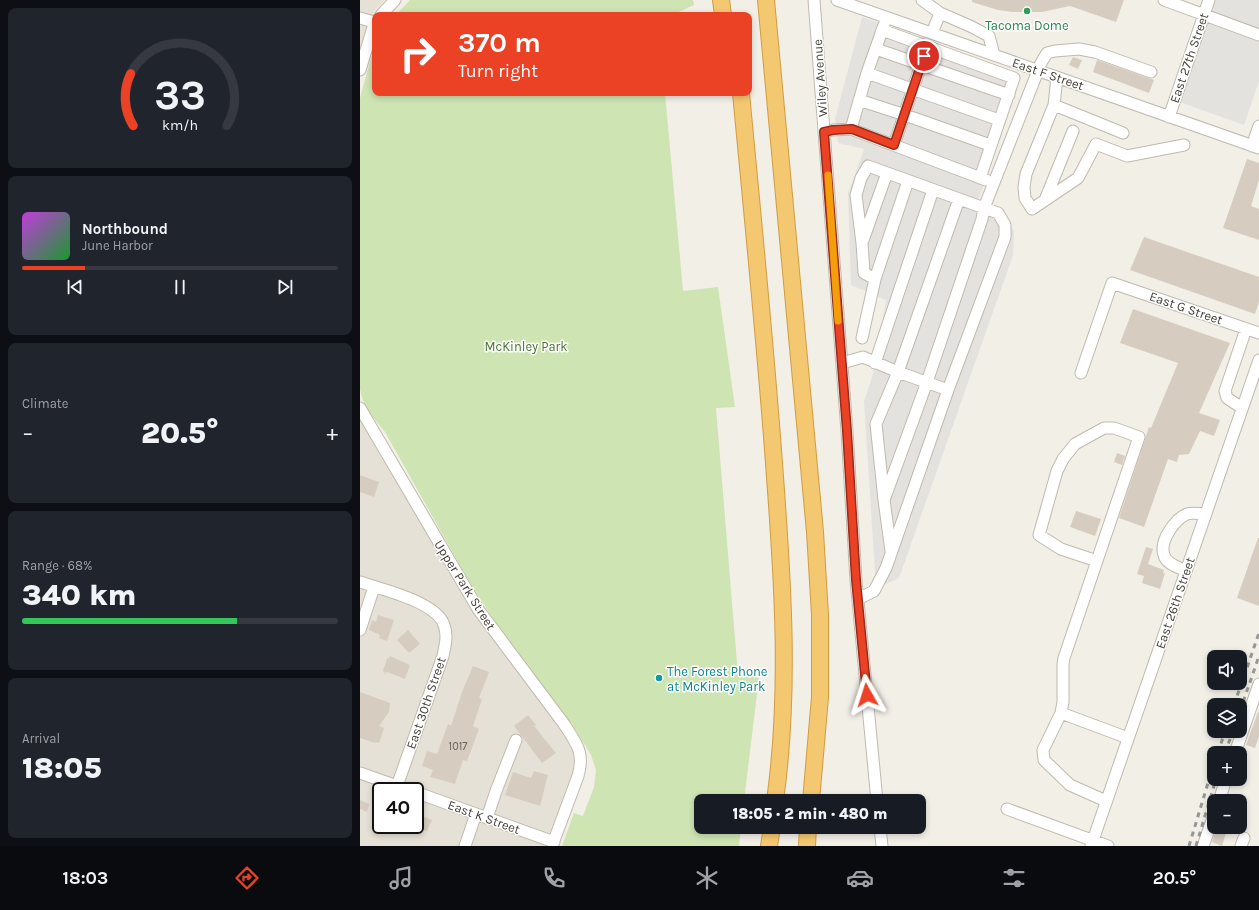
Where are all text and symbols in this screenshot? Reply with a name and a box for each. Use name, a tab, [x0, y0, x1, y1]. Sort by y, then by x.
marker: Tacoma Dome	[1022, 6, 1032, 16]
street label: East 27th Street	[1167, 11, 1211, 105]
place label: Tacoma Dome	[985, 18, 1069, 33]
text: 370 m	[458, 26, 541, 59]
icon: right	[392, 28, 444, 80]
street label: Wiley Avenue	[810, 38, 830, 117]
pin	[907, 39, 941, 73]
icon: arrive	[913, 45, 935, 67]
street label: East F Street	[1010, 55, 1086, 93]
text: Turn right	[458, 60, 538, 82]
text: 33	[154, 71, 206, 119]
text: km/h	[162, 116, 198, 133]
text: Northbound	[82, 220, 168, 238]
text: June Harbor	[82, 238, 153, 253]
icon: previous	[64, 276, 86, 298]
icon: pause	[169, 276, 191, 298]
icon: next	[274, 276, 296, 298]
street label: East G Street	[1147, 288, 1225, 328]
park label: McKinley Park	[484, 339, 568, 354]
text: Climate	[22, 396, 68, 411]
text: 20.5°	[141, 415, 219, 451]
text: −	[22, 420, 34, 446]
text: +	[326, 420, 338, 446]
street label: Upper Park Street	[431, 537, 499, 633]
street label: East 26th Street	[1152, 555, 1198, 651]
text: Range · 68%	[22, 558, 92, 573]
text: 340 km	[22, 577, 136, 613]
map controls	[1207, 650, 1247, 834]
button: sound	[1207, 650, 1247, 690]
street label: East 30th Street	[403, 655, 449, 751]
place label: The Forest Phone at McKinley Park	[667, 664, 768, 694]
marker: The Forest Phone at McKinley Park	[654, 673, 664, 683]
position arrow	[846, 674, 888, 716]
button: layers	[1207, 698, 1247, 738]
text: Arrival	[22, 731, 60, 746]
house number: 1017	[449, 740, 467, 753]
button: +	[1207, 746, 1247, 786]
text: 18:05	[22, 750, 101, 786]
speed limit sign: 40	[372, 782, 424, 834]
button: −	[1207, 794, 1247, 834]
street label: East K Street	[446, 797, 522, 837]
text: 18:05 · 2 min · 480 m	[733, 805, 887, 823]
icon: directions	[233, 864, 261, 892]
icon: music	[387, 864, 415, 892]
icon: phone	[540, 864, 568, 892]
icon: climate	[693, 864, 721, 892]
icon: car	[846, 864, 874, 892]
icon: filters	[1000, 864, 1028, 892]
text: 18:03	[63, 867, 108, 889]
text: 20.5°	[1153, 867, 1196, 889]

